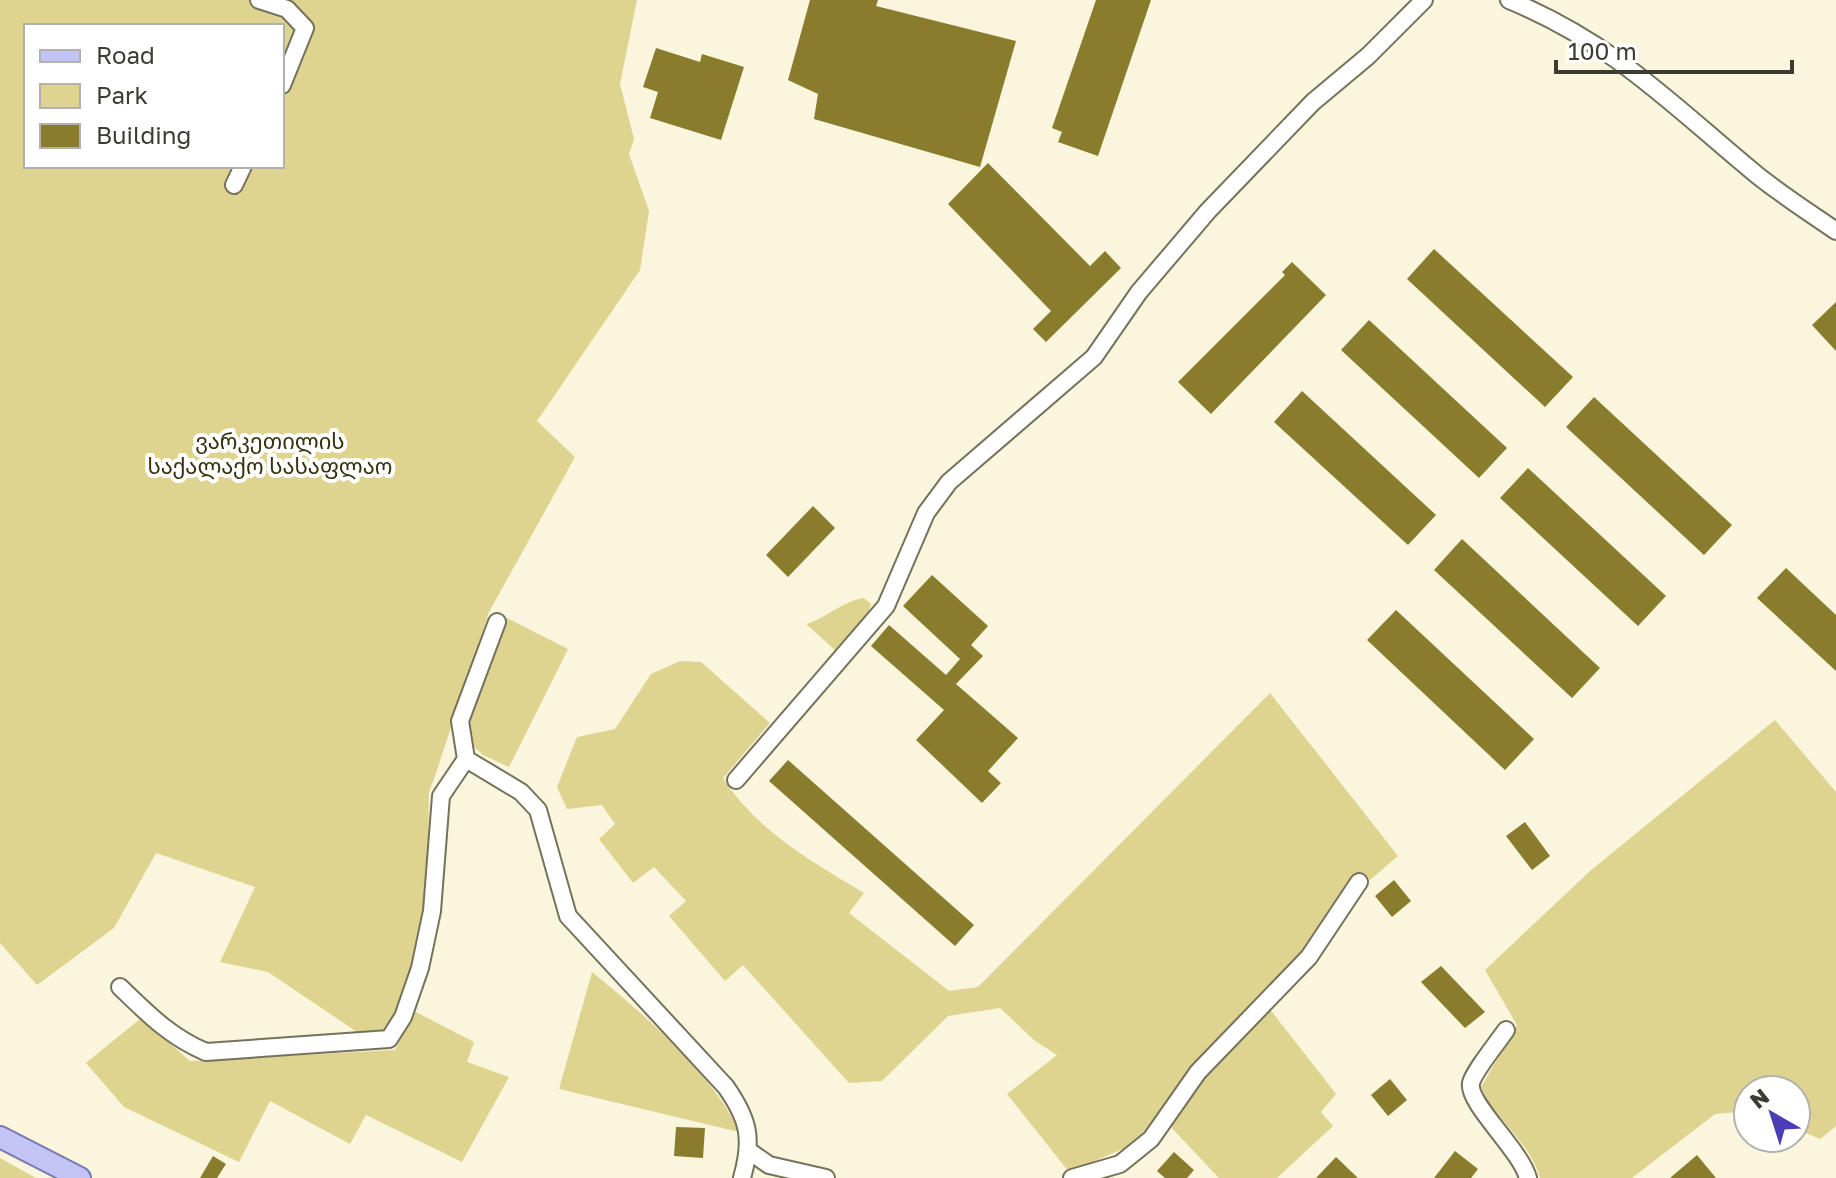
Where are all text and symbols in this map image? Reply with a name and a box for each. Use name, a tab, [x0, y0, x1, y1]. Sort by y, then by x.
legend	[24, 24, 284, 168]
scale bar	[1556, 24, 1792, 74]
text: 100 m	[1568, 36, 1637, 65]
text: Road	[96, 40, 155, 69]
text: Park	[96, 80, 148, 109]
text: Building	[96, 120, 191, 149]
park label: ვარკეთილის საქალაქო სასაფლაო	[147, 427, 393, 480]
north arrow	[1732, 1074, 1812, 1154]
text: N	[1744, 1082, 1774, 1114]

